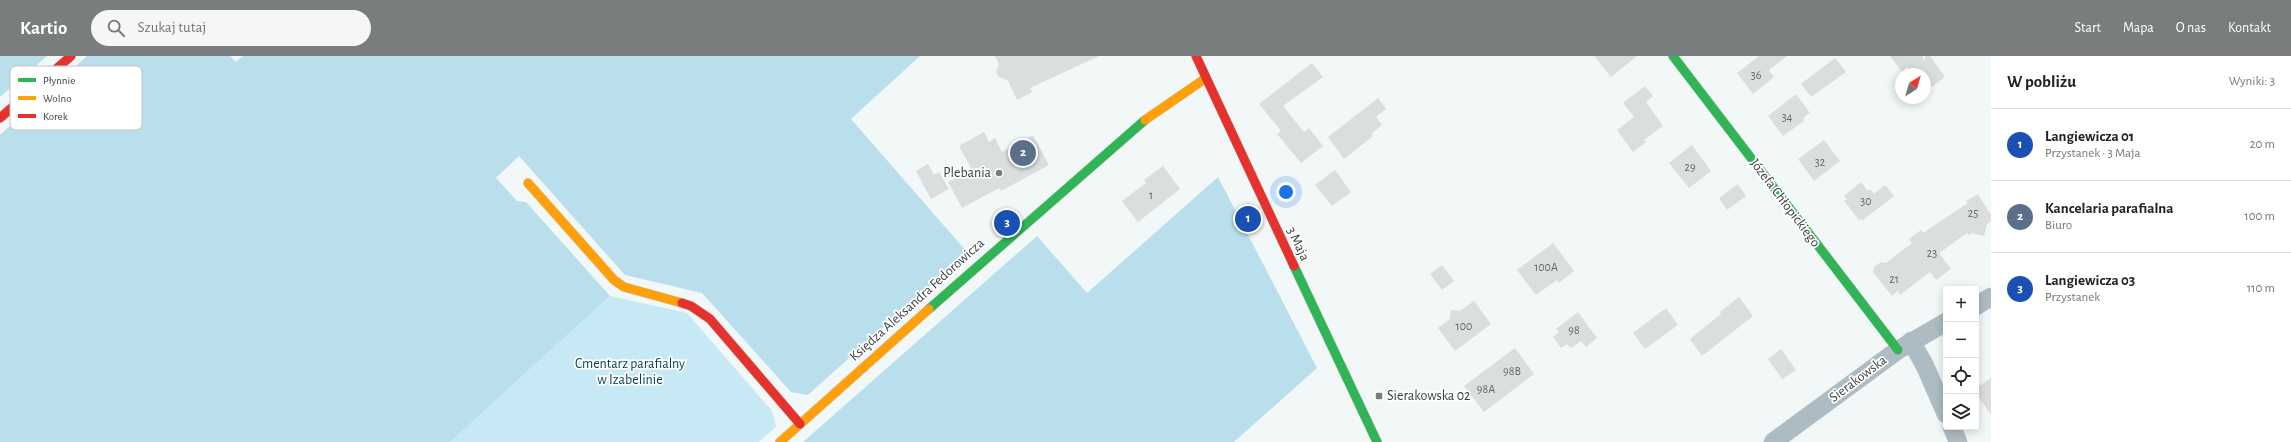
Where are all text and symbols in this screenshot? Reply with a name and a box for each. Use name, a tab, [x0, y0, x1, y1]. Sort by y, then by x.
search box	[91, 10, 371, 46]
icon: search	[105, 17, 127, 39]
text: Kartio	[20, 19, 67, 38]
text: Szukaj tutaj	[137, 20, 206, 35]
text: Start	[2074, 21, 2101, 35]
text: Mapa	[2123, 21, 2154, 35]
text: O nas	[2176, 21, 2206, 35]
text: Kontakt	[2228, 21, 2271, 35]
legend	[10, 66, 142, 130]
north arrow	[1895, 68, 1931, 104]
house number: 36	[1751, 69, 1762, 81]
text: W pobliżu	[2007, 73, 2076, 90]
text: Płynnie	[43, 75, 75, 86]
text: Wyniki: 3	[2229, 75, 2275, 88]
text: Wolno	[43, 93, 72, 104]
text: Korek	[43, 111, 68, 122]
house number: 34	[1782, 111, 1793, 123]
text: Langiewicza 01	[2045, 129, 2134, 144]
pin: 2	[1010, 138, 1036, 168]
text: 1	[2018, 138, 2022, 151]
text: 20 m	[2250, 138, 2275, 151]
text: Przystanek · 3 Maja	[2045, 147, 2141, 160]
street label: Józefa Chłopickiego	[1747, 156, 1823, 250]
house number: 32	[1815, 156, 1826, 168]
house number: 29	[1684, 161, 1696, 173]
place label: Plebania	[943, 166, 992, 180]
marker: Plebania	[994, 168, 1004, 178]
your location	[1276, 182, 1296, 202]
house number: 1	[1149, 189, 1153, 201]
house number: 30	[1860, 195, 1872, 207]
text: Kancelaria parafialna	[2045, 201, 2174, 216]
pin: 1	[1235, 204, 1261, 234]
house number: 25	[1968, 207, 1978, 219]
pin: 3	[994, 208, 1020, 238]
text: 2	[2017, 210, 2023, 223]
text: 100 m	[2244, 210, 2275, 223]
text: Biuro	[2045, 219, 2072, 232]
street label: 3 Maja	[1284, 225, 1312, 264]
street label: Księdza Aleksandra Fedorowicza	[847, 236, 987, 364]
house number: 23	[1927, 247, 1937, 259]
house number: 100A	[1534, 261, 1558, 273]
house number: 21	[1889, 273, 1899, 285]
text: Langiewicza 03	[2045, 273, 2135, 288]
text: 3	[2017, 282, 2023, 295]
text: 110 m	[2247, 282, 2275, 295]
map controls	[1943, 286, 1979, 430]
button: +	[1943, 286, 1979, 322]
text: Przystanek	[2045, 291, 2100, 304]
house number: 100	[1456, 320, 1472, 332]
button: −	[1943, 322, 1979, 358]
house number: 98	[1568, 324, 1580, 336]
street label: Sierakowska	[1827, 353, 1890, 405]
park label: Cmentarz parafialny w Izabelinie	[575, 357, 685, 387]
button: locate	[1943, 358, 1979, 394]
house number: 98B	[1503, 365, 1521, 377]
house number: 98A	[1477, 383, 1495, 395]
place label: Sierakowska 02	[1387, 389, 1470, 403]
marker: Sierakowska 02	[1374, 391, 1384, 401]
button: layers	[1943, 394, 1979, 430]

